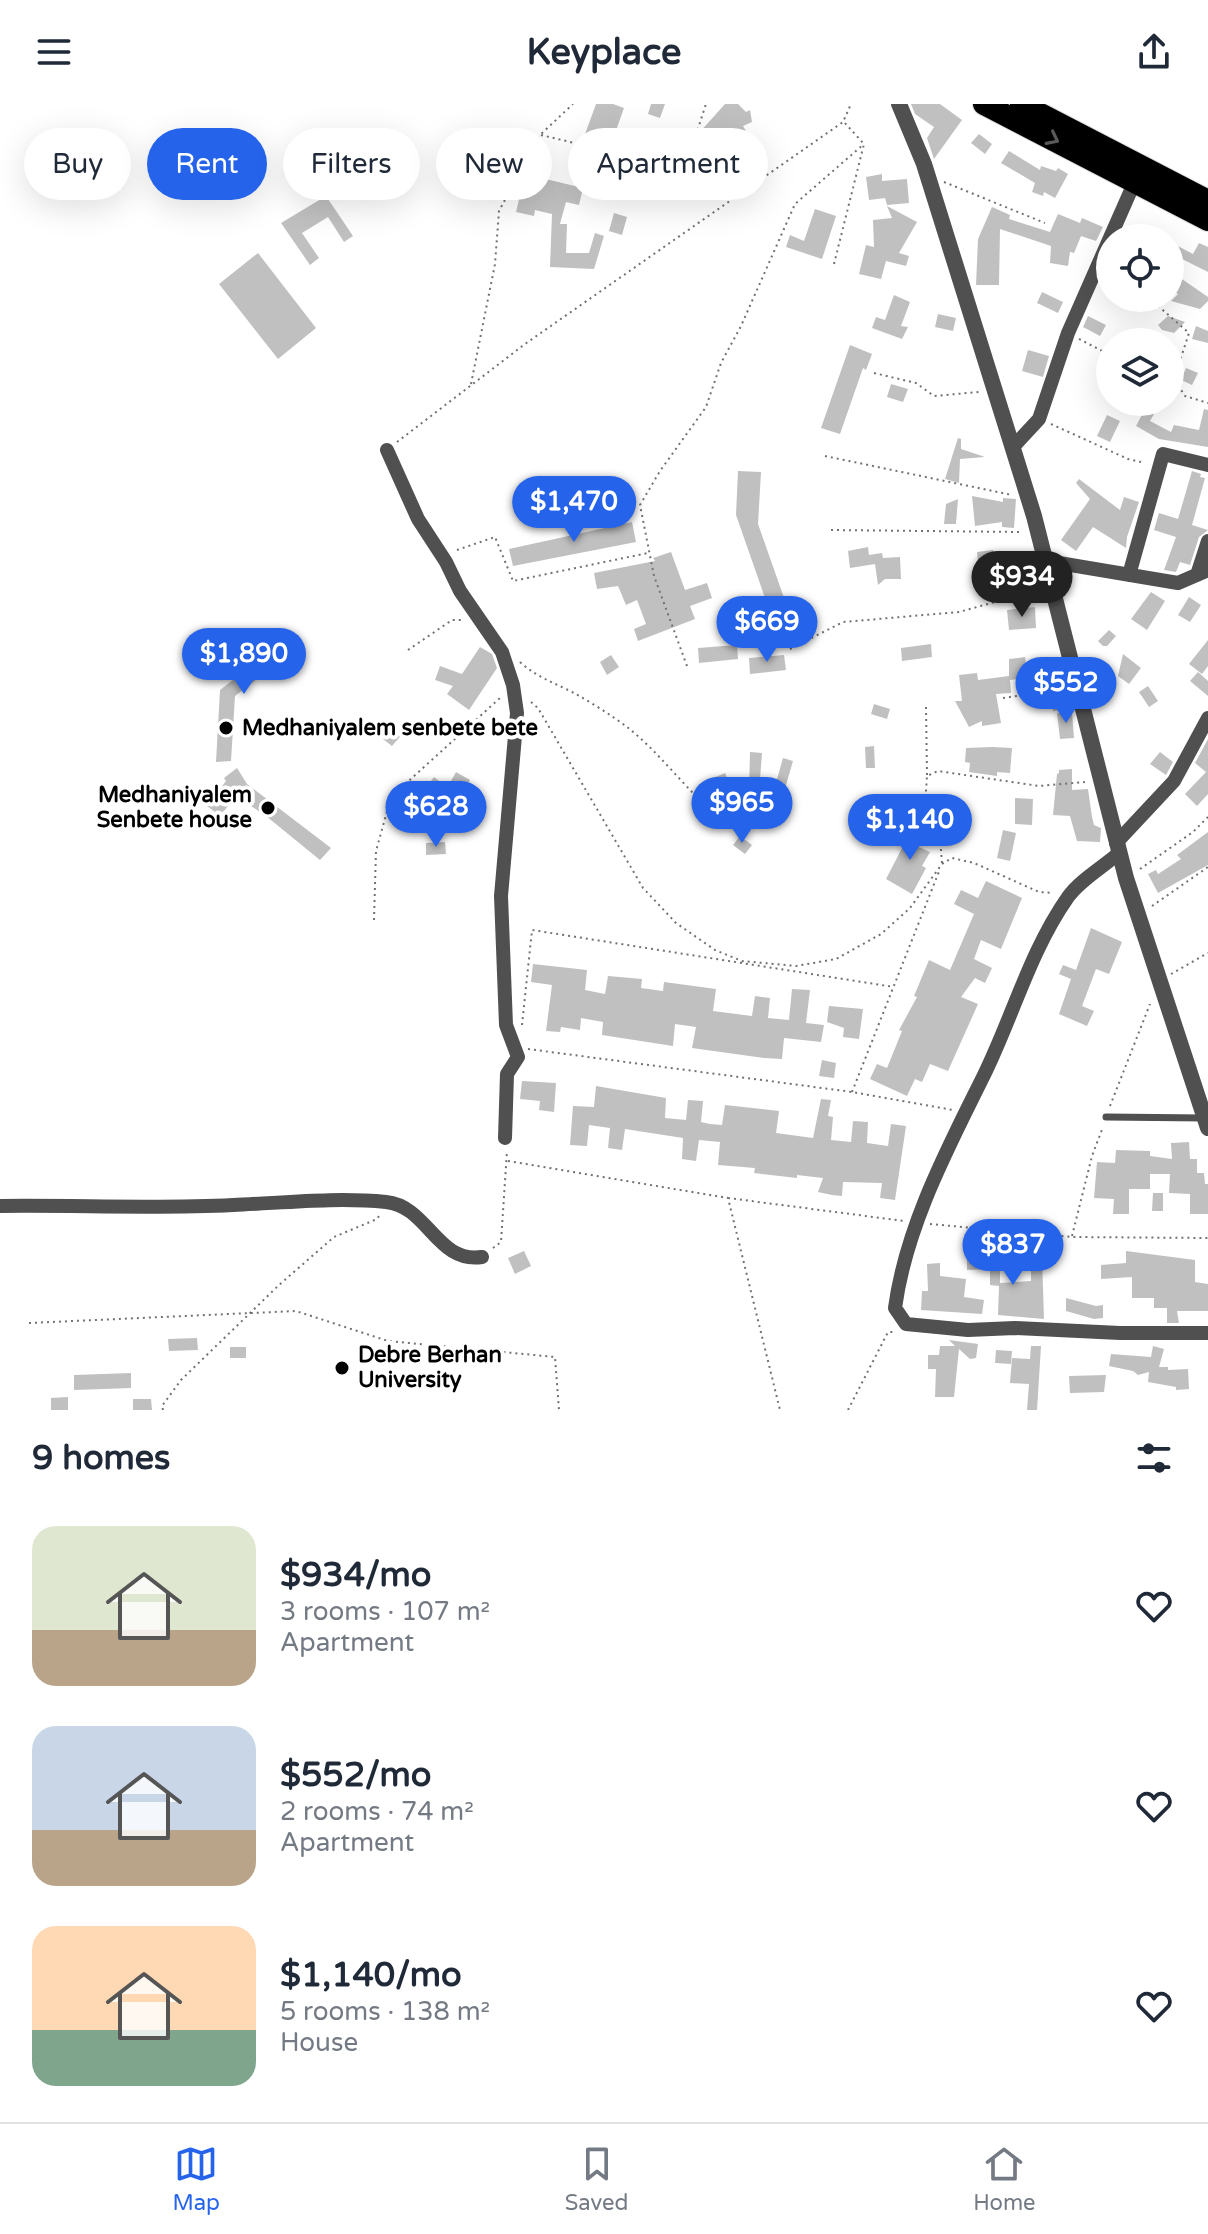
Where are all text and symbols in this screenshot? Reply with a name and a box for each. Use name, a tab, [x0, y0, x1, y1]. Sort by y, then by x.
icon: menu	[32, 30, 76, 74]
icon: share	[1132, 30, 1176, 74]
text: Keyplace	[527, 31, 681, 74]
chip: Buy	[24, 128, 131, 200]
chip: Rent	[147, 128, 267, 200]
chip: Filters	[283, 128, 420, 200]
chip: New	[436, 128, 552, 200]
chip: Apartment	[568, 128, 768, 200]
one-way arrow	[1045, 130, 1060, 145]
map controls	[1096, 224, 1184, 416]
button: locate	[1096, 224, 1184, 312]
button: layers	[1096, 328, 1184, 416]
pin: $1,470	[509, 476, 639, 544]
text: $1,470	[530, 486, 618, 517]
pin: $934	[975, 551, 1069, 619]
text: $934	[989, 561, 1055, 592]
pin: $669	[720, 596, 814, 664]
text: $669	[734, 606, 800, 637]
pin: $1,890	[179, 628, 309, 696]
text: $1,890	[200, 638, 288, 669]
pin: $552	[1019, 657, 1113, 725]
text: $552	[1033, 667, 1099, 698]
place label: Medhaniyalem senbete bete	[242, 715, 538, 741]
marker: Medhaniyalem senbete bete	[217, 719, 235, 737]
pin: $965	[695, 777, 789, 845]
pin: $628	[389, 781, 483, 849]
place label: Medhaniyalem Senbete house	[97, 782, 252, 833]
text: $965	[709, 787, 775, 818]
text: $628	[403, 791, 469, 822]
pin: $1,140	[845, 794, 975, 862]
marker: Medhaniyalem Senbete house	[259, 799, 277, 817]
text: $1,140	[866, 804, 954, 835]
pin: $837	[966, 1219, 1060, 1287]
text: $837	[980, 1229, 1046, 1260]
place label: Debre Berhan University	[358, 1342, 502, 1393]
marker: Debre Berhan University	[333, 1359, 351, 1377]
icon: filters	[1132, 1436, 1176, 1480]
text: 9 homes	[32, 1438, 170, 1479]
text: $934/mo	[280, 1555, 431, 1596]
icon: home	[96, 1558, 192, 1654]
icon: heart	[1132, 1584, 1176, 1628]
text: 3 rooms · 107 m²	[280, 1596, 490, 1627]
text: Apartment	[280, 1627, 414, 1658]
text: $552/mo	[280, 1755, 431, 1796]
icon: home	[96, 1758, 192, 1854]
icon: heart	[1132, 1784, 1176, 1828]
text: 2 rooms · 74 m²	[280, 1796, 474, 1827]
text: Apartment	[280, 1827, 414, 1858]
text: $1,140/mo	[280, 1955, 462, 1996]
icon: home	[96, 1958, 192, 2054]
icon: heart	[1132, 1984, 1176, 2028]
text: 5 rooms · 138 m²	[280, 1996, 490, 2027]
text: House	[280, 2027, 358, 2058]
tab: Map	[172, 2142, 220, 2216]
tab: Saved	[565, 2142, 628, 2216]
tab: Home	[973, 2142, 1036, 2216]

